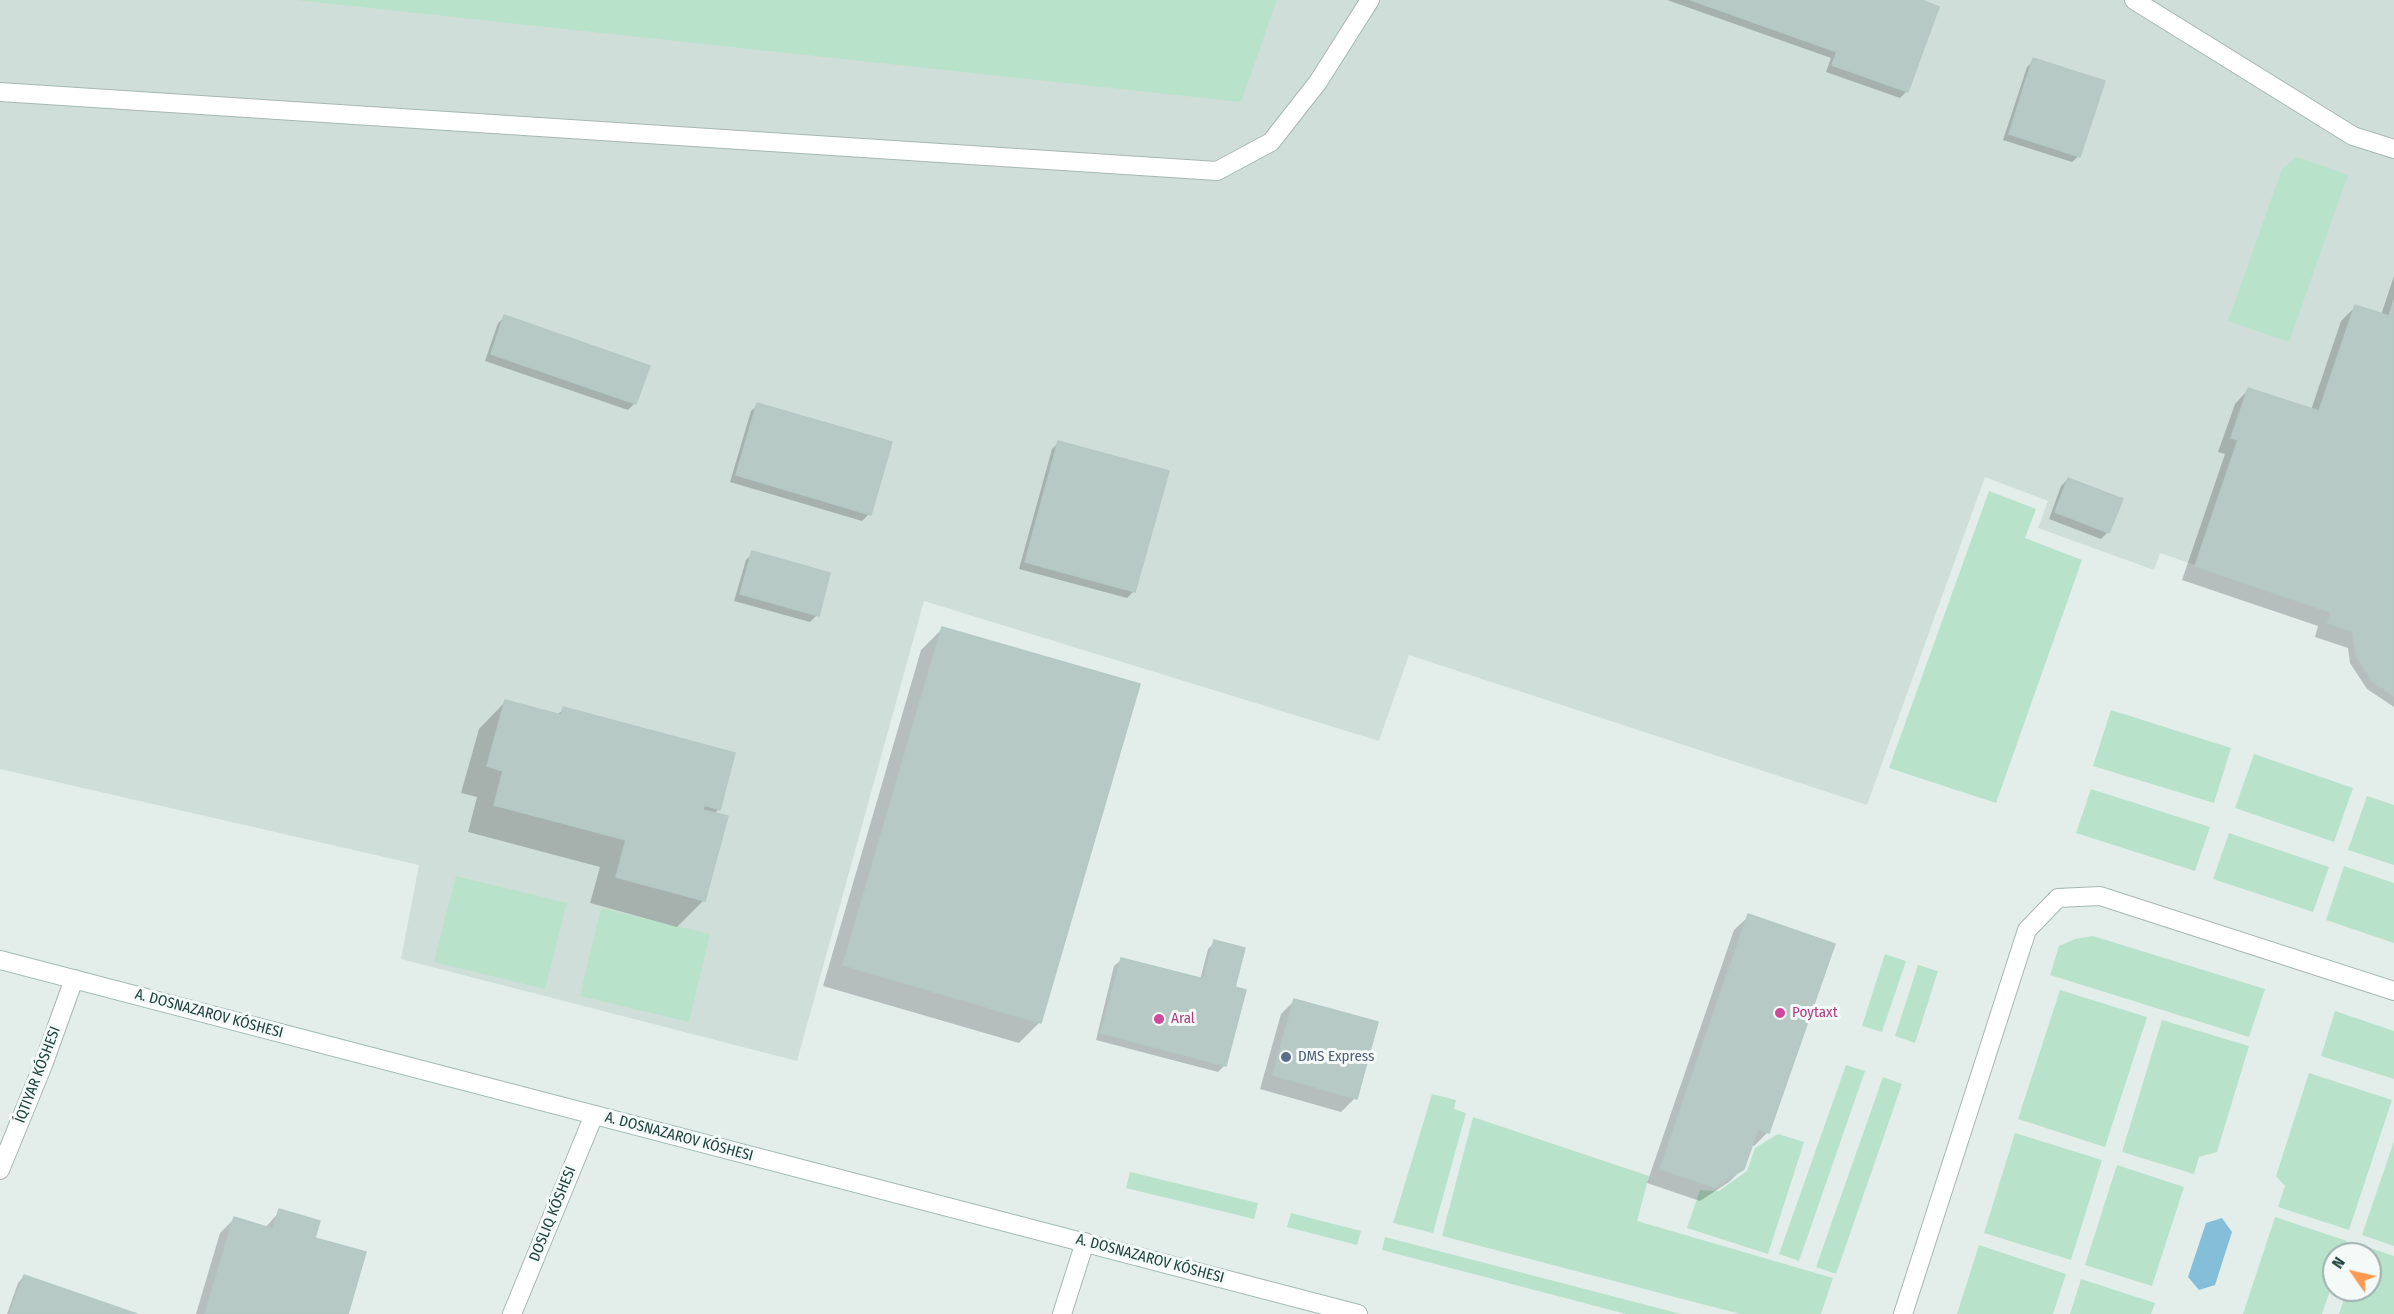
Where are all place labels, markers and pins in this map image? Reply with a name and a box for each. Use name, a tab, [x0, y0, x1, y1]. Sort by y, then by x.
place label: Poytaxt	[1792, 1004, 1838, 1022]
marker: Poytaxt	[1773, 1006, 1787, 1020]
place label: Aral	[1171, 1010, 1195, 1028]
marker: Aral	[1152, 1012, 1166, 1026]
place label: DMS Express	[1298, 1048, 1374, 1066]
marker: DMS Express	[1279, 1050, 1293, 1064]

